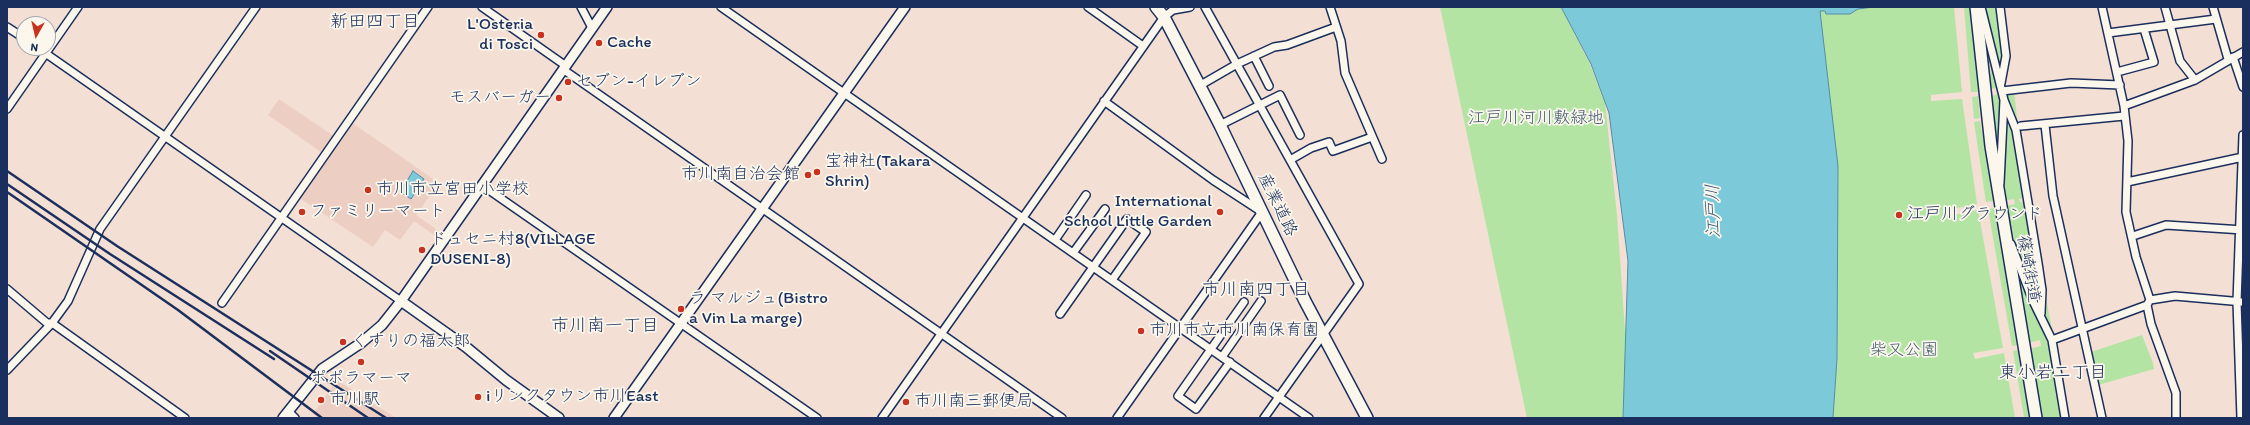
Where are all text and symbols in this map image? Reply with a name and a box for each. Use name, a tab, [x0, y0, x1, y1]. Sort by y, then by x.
district label: 新田四丁目	[330, 11, 420, 33]
place label: L'Osteria di Tosci	[467, 15, 533, 55]
north arrow	[16, 16, 56, 56]
marker: L'Osteria di Tosci	[536, 30, 546, 40]
place label: Cache	[607, 33, 652, 53]
marker: Cache	[594, 38, 604, 48]
text: N	[30, 40, 39, 54]
place label: セブン-イレブン	[576, 72, 702, 92]
marker: セブン-イレブン	[563, 77, 573, 87]
place label: モスバーガー	[449, 88, 551, 108]
marker: モスバーガー	[554, 93, 564, 103]
park label: 江戸川河川敷緑地	[1468, 109, 1604, 129]
place label: 宝神社(Takara Shrin)	[825, 152, 931, 192]
place label: 市川南自治会館	[681, 165, 800, 185]
marker: 宝神社(Takara Shrin)	[812, 167, 822, 177]
marker: 市川南自治会館	[803, 170, 813, 180]
street label: 産業道路	[1253, 170, 1301, 240]
place label: 市川市立宮田小学校	[376, 180, 529, 200]
water label: 江戸川	[1703, 184, 1725, 238]
marker: 市川市立宮田小学校	[363, 185, 373, 195]
place label: International School Little Garden	[1064, 192, 1212, 232]
place label: ファミリーマート	[310, 202, 446, 222]
place label: 江戸川グラウンド	[1907, 205, 2043, 225]
marker: ファミリーマート	[297, 207, 307, 217]
marker: International School Little Garden	[1215, 207, 1225, 217]
marker: 江戸川グラウンド	[1894, 210, 1904, 220]
place label: ドュセニ村8(VILLAGE DUSENI-8)	[430, 230, 595, 270]
street label: 篠崎街道	[2012, 234, 2044, 304]
marker: ドュセニ村8(VILLAGE DUSENI-8)	[417, 245, 427, 255]
district label: 市川南四丁目	[1202, 279, 1310, 301]
place label: ラ マルジュ(Bistro a Vin La marge)	[689, 289, 828, 329]
marker: ラ マルジュ(Bistro a Vin La marge)	[676, 304, 686, 314]
district label: 市川南一丁目	[551, 315, 659, 337]
place label: 市川市立市川南保育園	[1149, 321, 1319, 341]
marker: 市川市立市川南保育園	[1136, 326, 1146, 336]
place label: くすりの福太郎	[351, 332, 470, 352]
marker: くすりの福太郎	[338, 337, 348, 347]
park label: 柴又公園	[1870, 341, 1938, 361]
marker: ポポラマーマ	[356, 357, 366, 367]
district label: 東小岩二丁目	[1999, 362, 2107, 384]
place label: ポポラマーマ	[310, 369, 412, 389]
place label: iリンクタウン市川East	[486, 387, 659, 407]
place label: 市川駅	[329, 390, 380, 410]
marker: iリンクタウン市川East	[473, 392, 483, 402]
place label: 市川南三郵便局	[914, 392, 1033, 412]
marker: 市川駅	[316, 395, 326, 405]
marker: 市川南三郵便局	[901, 397, 911, 407]

